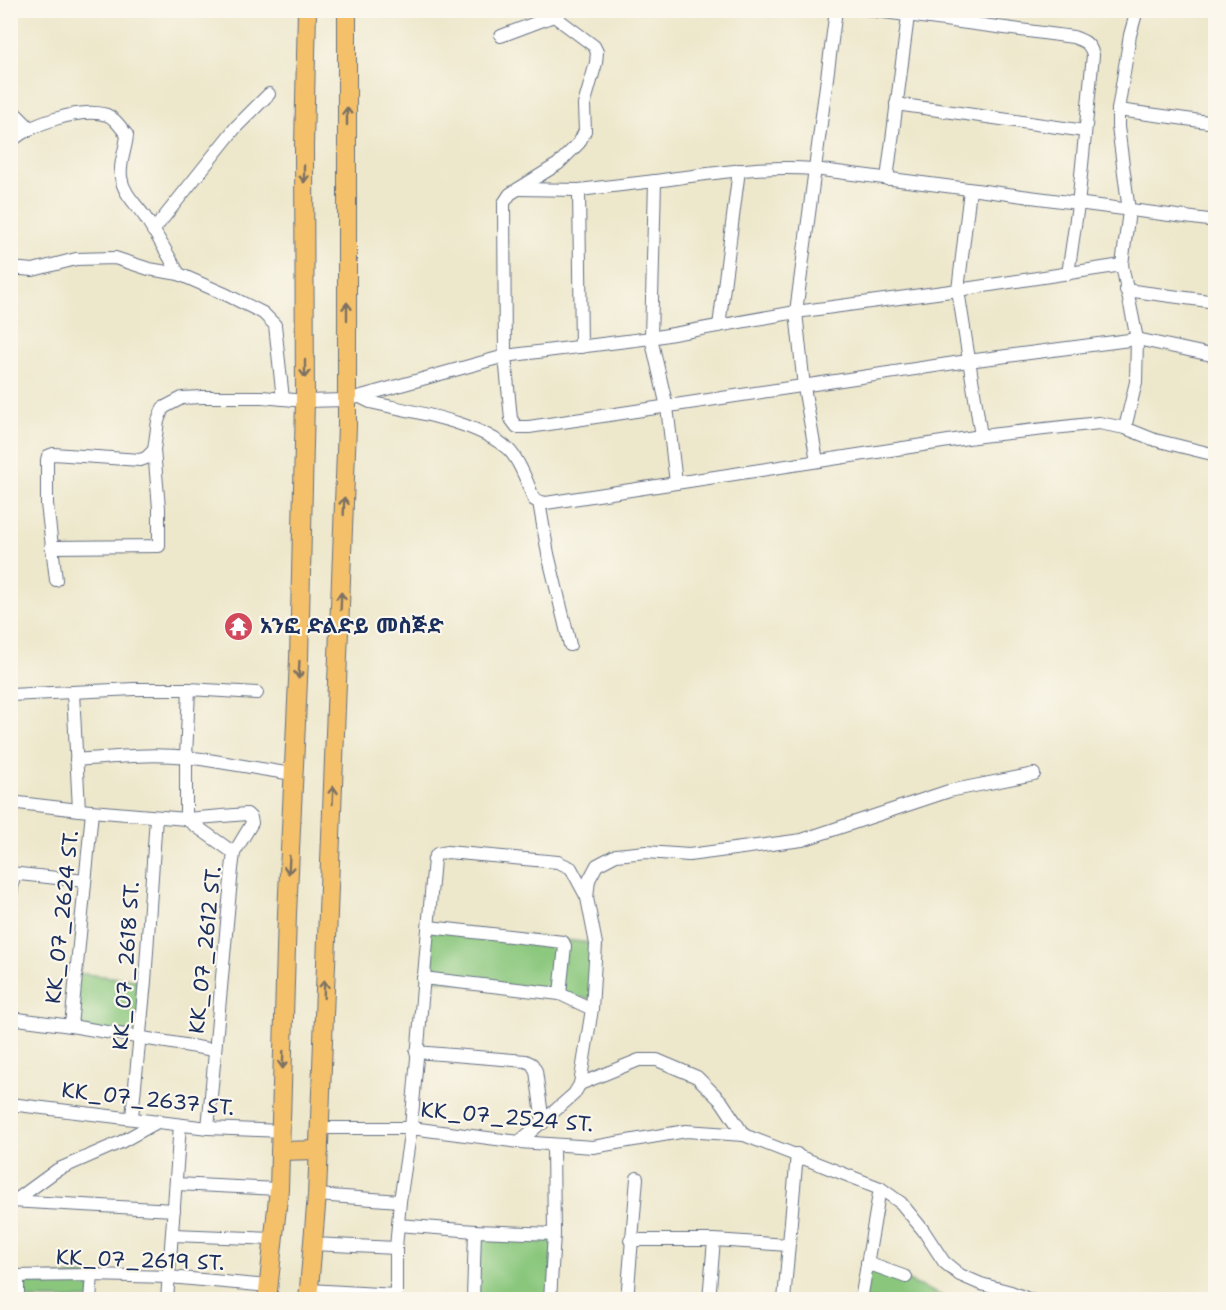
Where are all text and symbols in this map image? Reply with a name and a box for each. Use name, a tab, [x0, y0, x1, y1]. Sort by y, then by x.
one-way arrow	[341, 107, 353, 127]
one-way arrow	[298, 163, 310, 183]
one-way arrow	[341, 302, 353, 322]
one-way arrow	[299, 358, 311, 378]
one-way arrow	[339, 497, 350, 517]
one-way arrow	[336, 591, 347, 611]
temple icon: አንፎ ድልድይ መስጅድ	[223, 610, 255, 642]
place label: አንፎ ድልድይ መስጅድ	[260, 612, 444, 640]
one-way arrow	[293, 660, 304, 680]
one-way arrow	[327, 785, 338, 805]
street label: KK_07_2624 ST.	[39, 829, 85, 1005]
one-way arrow	[284, 854, 295, 874]
street label: KK_07_2612 ST.	[182, 865, 228, 1035]
street label: KK_07_2618 ST.	[106, 881, 146, 1051]
one-way arrow	[319, 980, 330, 1000]
one-way arrow	[277, 1049, 288, 1069]
street label: KK_07_2637 ST.	[60, 1076, 236, 1122]
street label: KK_07_2524 ST.	[419, 1096, 595, 1138]
street label: KK_07_2619 ST.	[55, 1243, 225, 1277]

